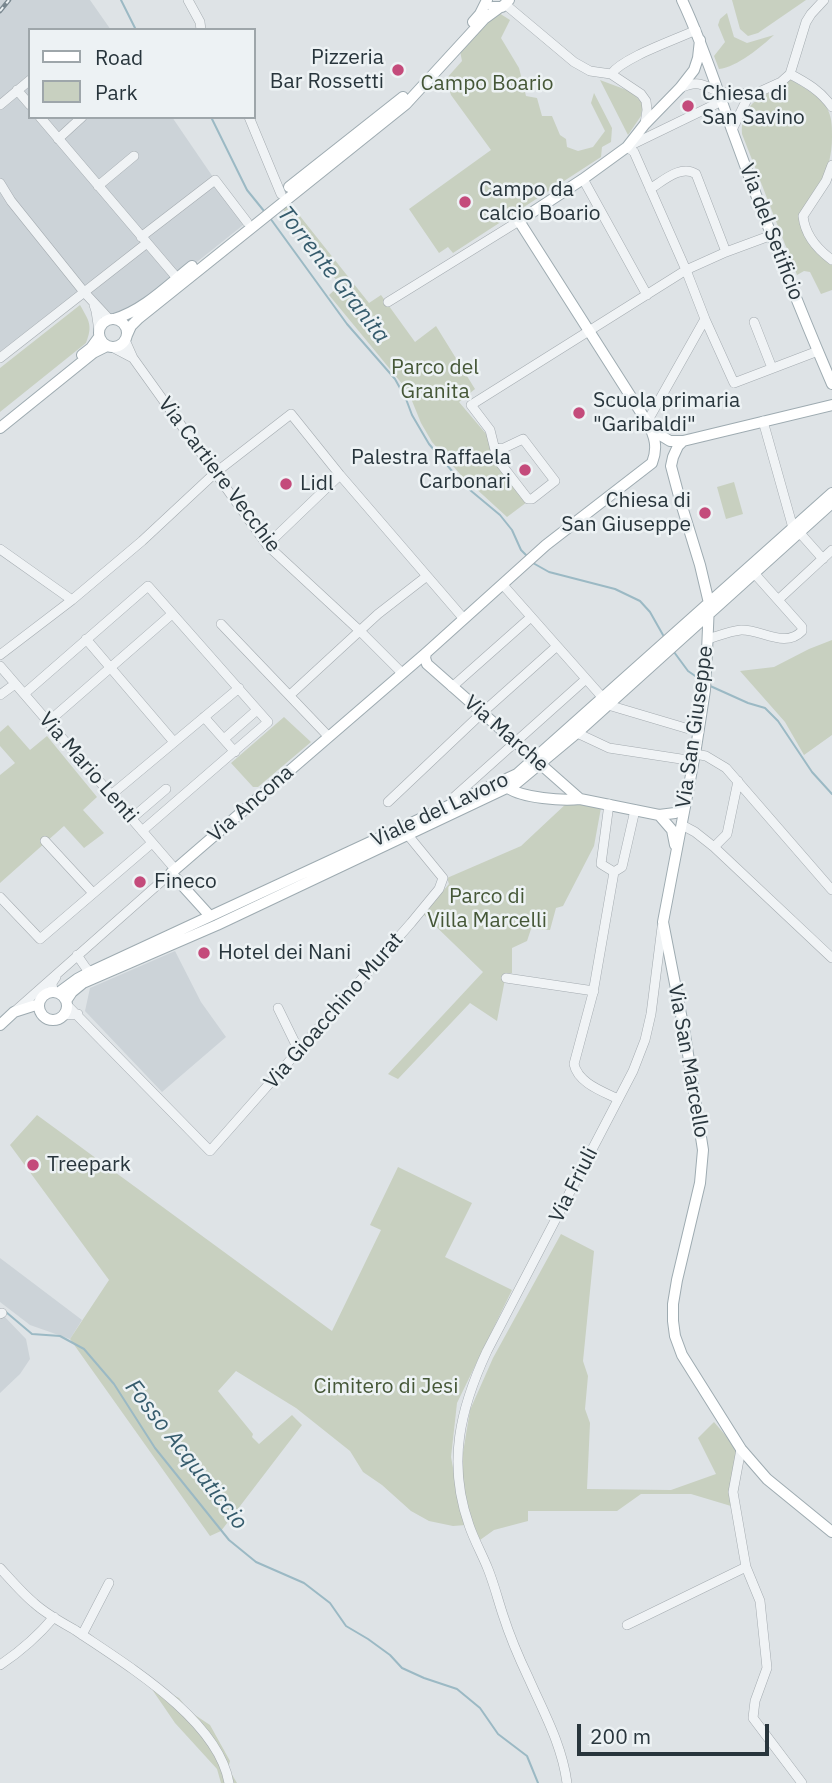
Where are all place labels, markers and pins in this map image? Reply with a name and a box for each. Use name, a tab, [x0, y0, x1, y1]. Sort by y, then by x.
place label: Pizzeria Bar Rossetti	[270, 45, 384, 95]
marker: Pizzeria Bar Rossetti	[390, 62, 406, 78]
place label: Chiesa di San Savino	[702, 81, 805, 131]
marker: Chiesa di San Savino	[680, 98, 696, 114]
place label: Campo da calcio Boario	[479, 177, 600, 227]
marker: Campo da calcio Boario	[457, 194, 473, 210]
place label: Scuola primaria "Garibaldi"	[593, 388, 740, 438]
marker: Scuola primaria "Garibaldi"	[571, 405, 587, 421]
place label: Palestra Raffaela Carbonari	[351, 445, 511, 495]
marker: Palestra Raffaela Carbonari	[517, 462, 533, 478]
place label: Lidl	[300, 471, 334, 497]
marker: Lidl	[278, 476, 294, 492]
place label: Chiesa di San Giuseppe	[561, 488, 691, 538]
marker: Chiesa di San Giuseppe	[697, 505, 713, 521]
place label: Fineco	[154, 869, 217, 895]
marker: Fineco	[132, 874, 148, 890]
place label: Hotel dei Nani	[218, 940, 351, 966]
marker: Hotel dei Nani	[196, 945, 212, 961]
place label: Treepark	[47, 1152, 131, 1178]
marker: Treepark	[25, 1157, 41, 1173]

